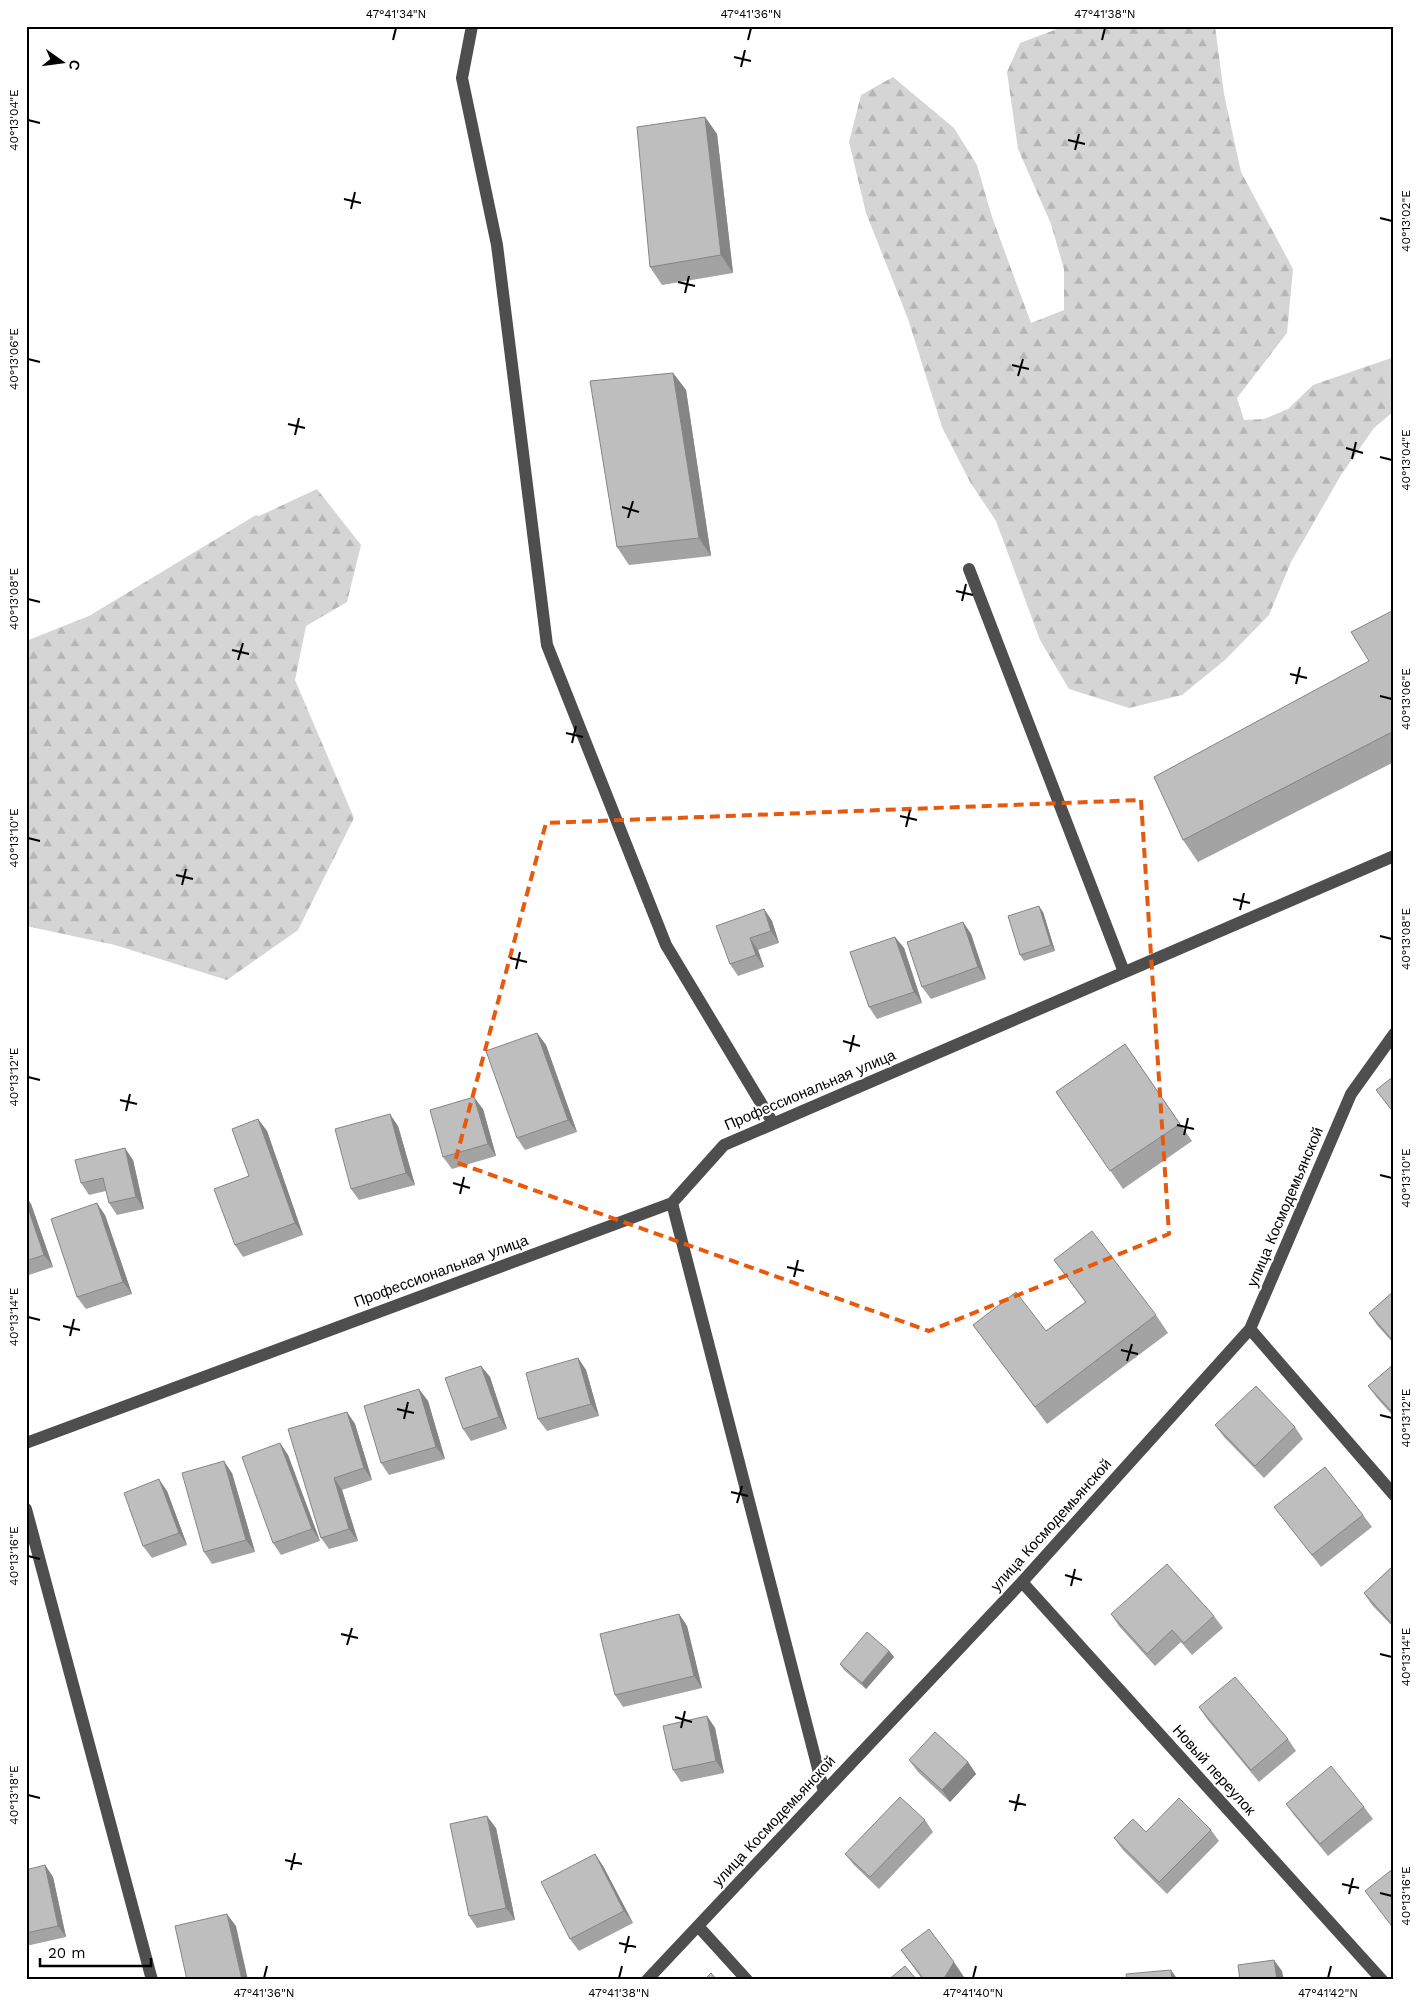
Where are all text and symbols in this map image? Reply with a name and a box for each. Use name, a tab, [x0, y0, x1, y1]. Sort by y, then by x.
text: 47°41'34"N	[366, 7, 426, 21]
text: 47°41'36"N	[720, 7, 782, 21]
text: 47°41'38"N	[1074, 7, 1136, 21]
north arrow	[38, 38, 88, 88]
text: С	[66, 58, 84, 72]
text: 40°13'04"E	[7, 89, 21, 151]
text: 40°13'02"E	[1399, 190, 1413, 252]
text: 40°13'06"E	[7, 328, 21, 390]
text: 40°13'04"E	[1399, 429, 1413, 491]
text: 40°13'08"E	[7, 568, 21, 630]
text: 40°13'06"E	[1399, 668, 1413, 730]
text: 40°13'10"E	[7, 808, 21, 868]
text: 40°13'08"E	[1399, 908, 1413, 970]
street label: Профессиональная улица	[722, 1045, 899, 1134]
text: 40°13'12"E	[7, 1047, 21, 1106]
street label: улица Космодемьянской	[1243, 1124, 1327, 1290]
text: 40°13'10"E	[1399, 1148, 1413, 1208]
street label: Профессиональная улица	[351, 1231, 531, 1311]
text: 40°13'14"E	[7, 1287, 21, 1346]
text: 40°13'12"E	[1399, 1388, 1413, 1447]
street label: улица Космодемьянской	[987, 1455, 1115, 1595]
text: 40°13'16"E	[7, 1526, 21, 1586]
text: 40°13'14"E	[1399, 1627, 1413, 1686]
street label: Новый переулок	[1169, 1721, 1260, 1819]
street label: улица Космодемьянской	[709, 1752, 839, 1890]
text: 40°13'18"E	[7, 1765, 21, 1825]
text: 40°13'16"E	[1399, 1866, 1413, 1926]
scale bar	[40, 1936, 151, 1968]
text: 20 m	[48, 1944, 86, 1962]
text: 47°41'36"N	[233, 1986, 295, 2000]
text: 47°41'38"N	[588, 1986, 650, 2000]
text: 47°41'40"N	[943, 1986, 1003, 2000]
text: 47°41'42"N	[1298, 1986, 1358, 2000]

